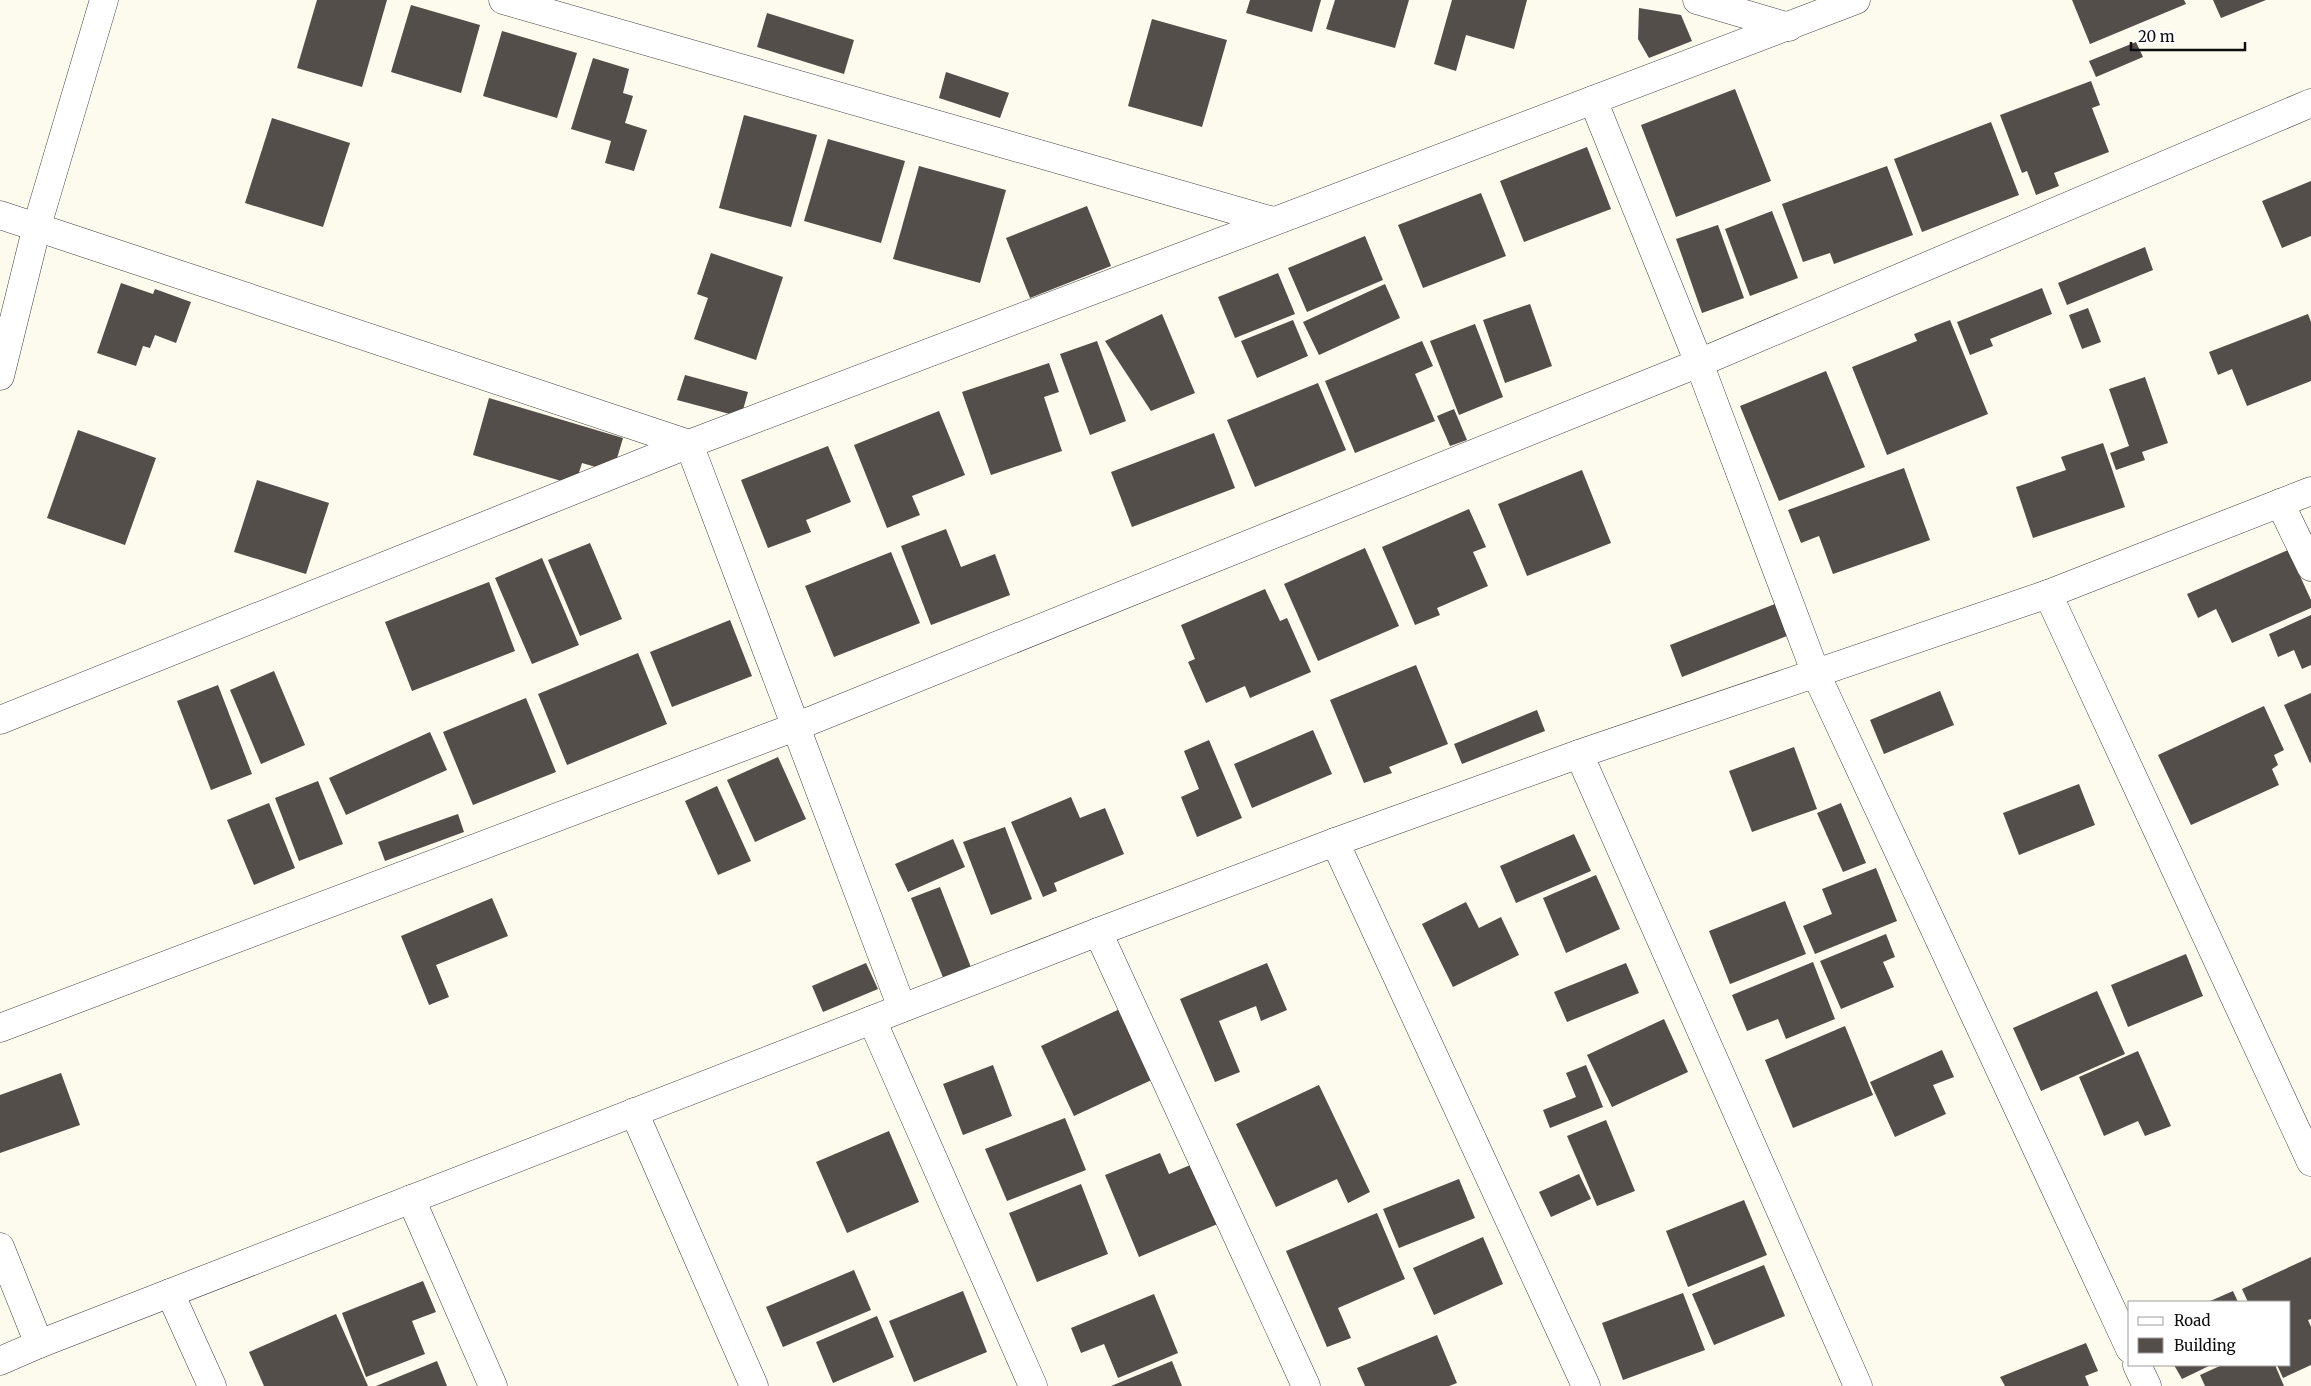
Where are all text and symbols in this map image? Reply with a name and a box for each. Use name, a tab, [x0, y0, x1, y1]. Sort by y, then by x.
scale bar	[2131, 20, 2245, 52]
text: 20 m	[2138, 27, 2175, 46]
legend	[2128, 1301, 2291, 1366]
text: Road	[2174, 1311, 2210, 1330]
text: Building	[2174, 1336, 2236, 1355]

